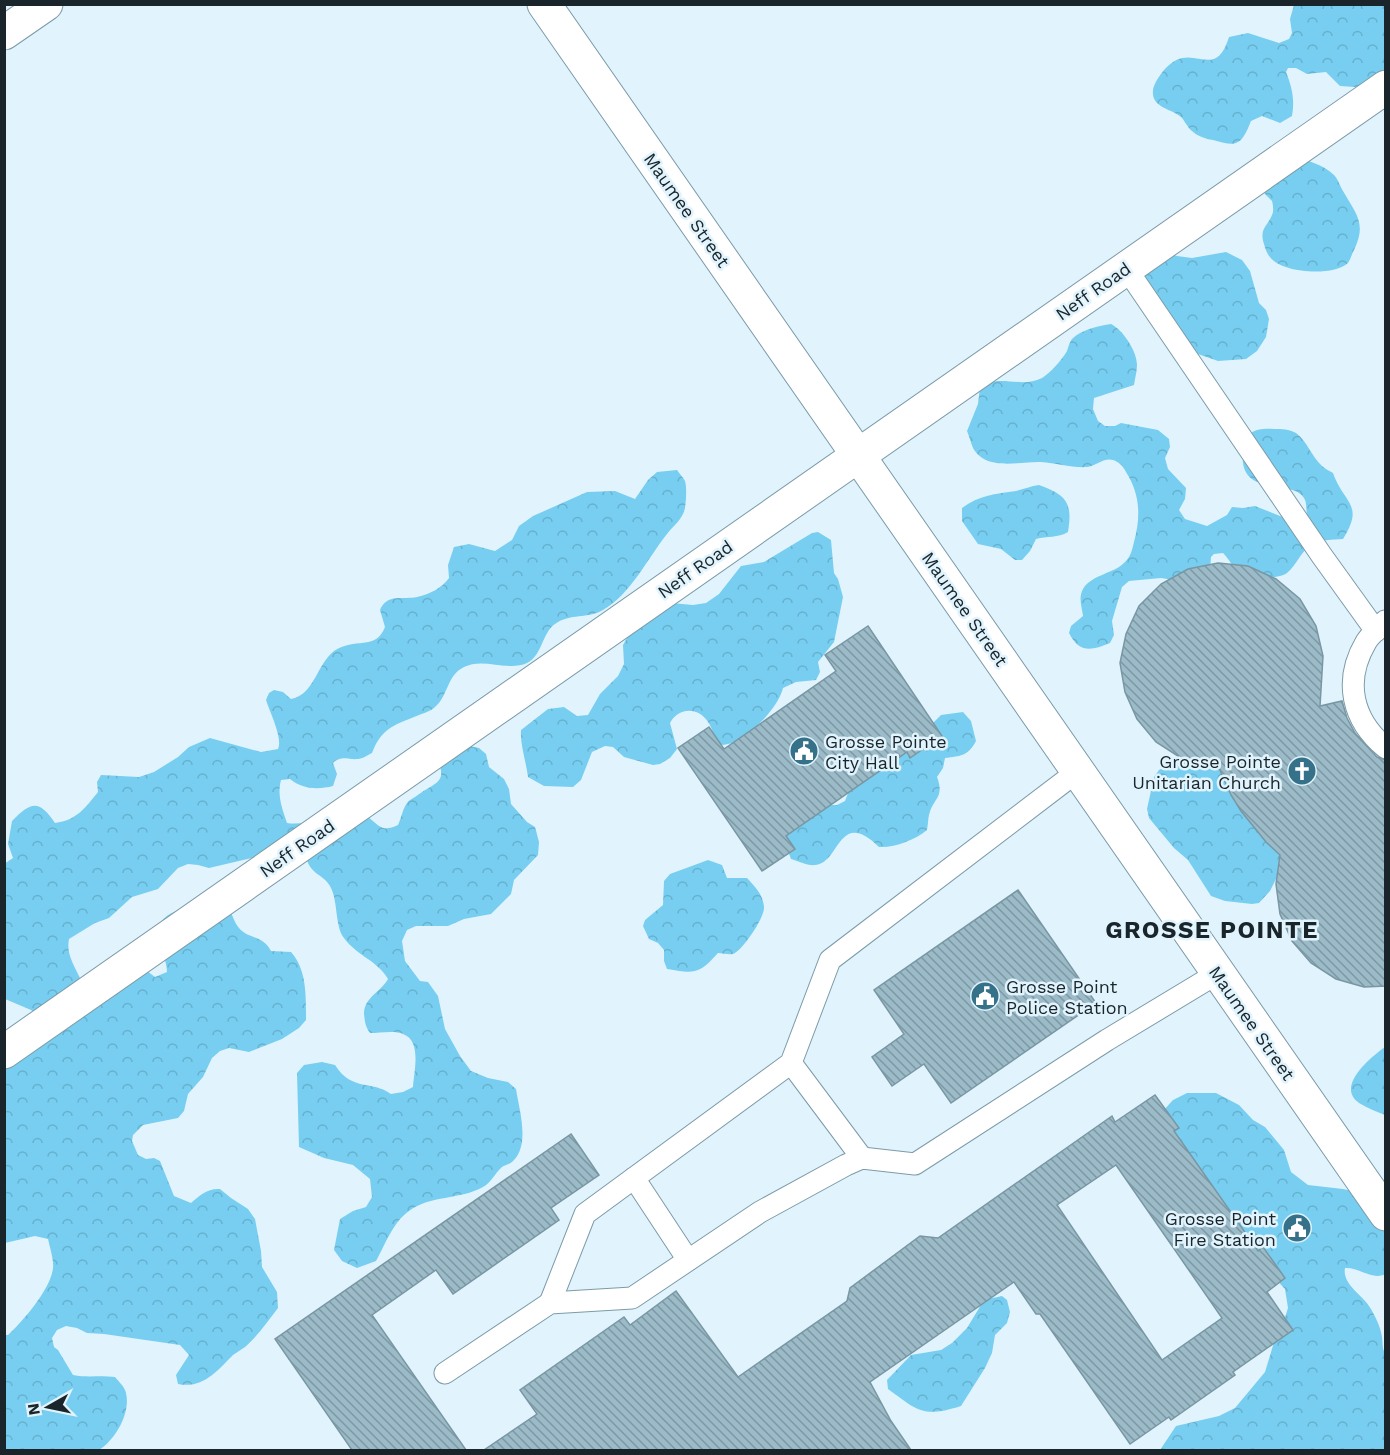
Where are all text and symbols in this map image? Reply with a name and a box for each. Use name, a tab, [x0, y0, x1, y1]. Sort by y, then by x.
street label: Maumee Street	[640, 149, 735, 272]
street label: Neff Road	[1051, 257, 1135, 325]
street label: Neff Road	[653, 535, 737, 603]
street label: Maumee Street	[918, 548, 1013, 671]
place label: Grosse Pointe City Hall	[825, 731, 947, 773]
public building icon: Grosse Pointe City Hall	[788, 735, 820, 767]
place label: Grosse Pointe Unitarian Church	[1132, 751, 1281, 793]
church icon: Grosse Pointe Unitarian Church	[1286, 755, 1318, 787]
street label: Neff Road	[255, 814, 339, 882]
district label: GROSSE POINTE	[1105, 916, 1319, 944]
street label: Maumee Street	[1205, 962, 1300, 1085]
place label: Grosse Point Police Station	[1006, 976, 1128, 1018]
public building icon: Grosse Point Police Station	[969, 980, 1001, 1012]
place label: Grosse Point Fire Station	[1165, 1208, 1276, 1250]
public building icon: Grosse Point Fire Station	[1281, 1212, 1313, 1244]
north arrow	[18, 1377, 78, 1437]
text: N	[23, 1402, 44, 1417]

